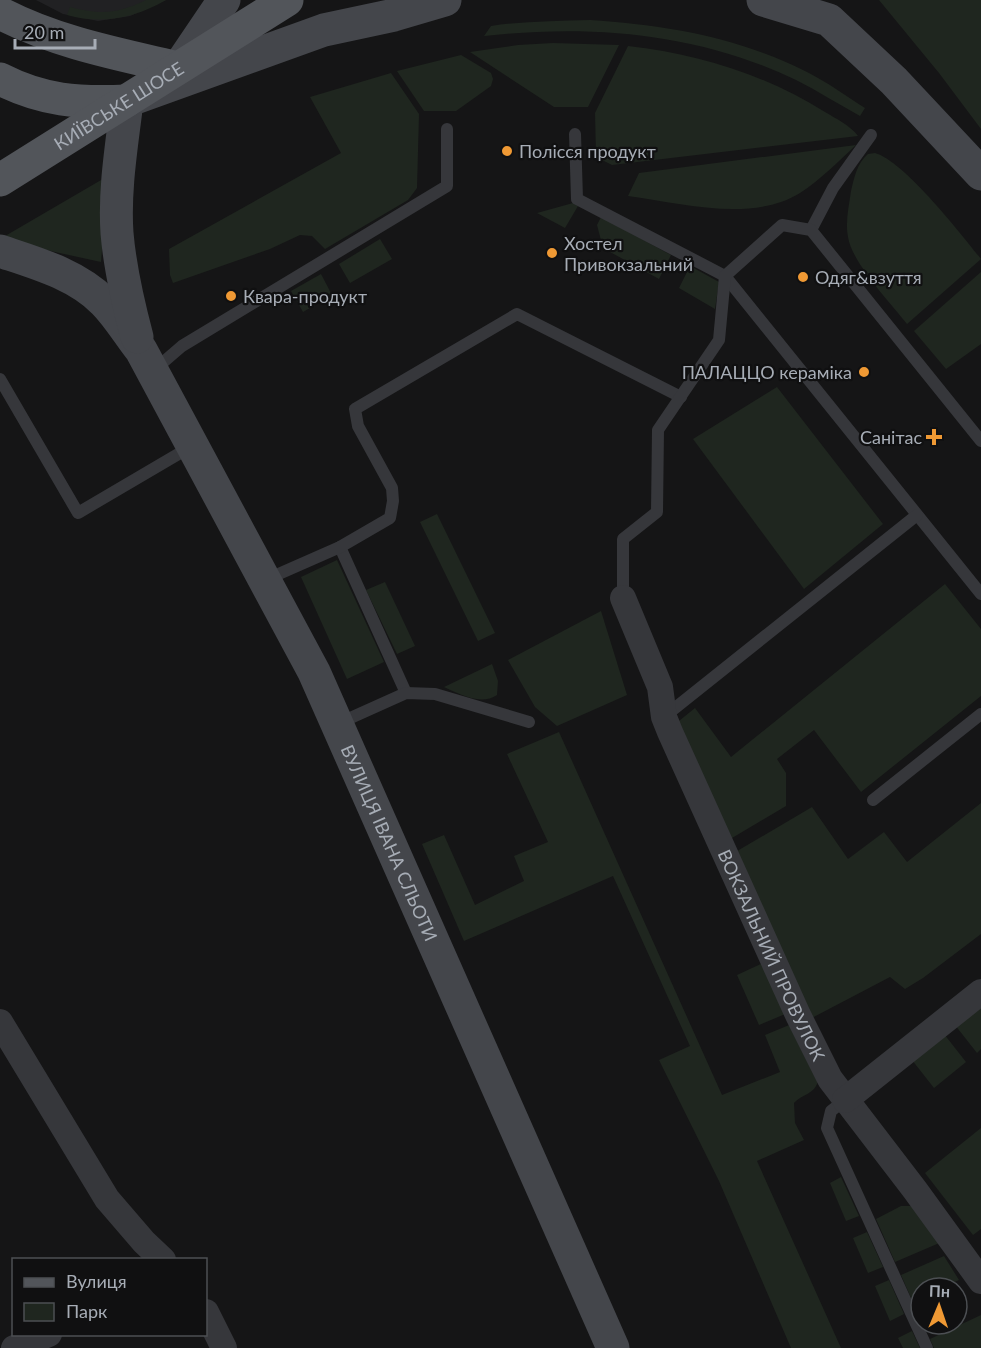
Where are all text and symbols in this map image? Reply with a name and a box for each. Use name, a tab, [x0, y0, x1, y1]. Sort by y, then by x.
scale bar	[15, 12, 94, 50]
text: 20 m	[24, 21, 64, 43]
street label: КИЇВСЬКЕ ШОСЕ	[50, 57, 187, 154]
place label: Полісся продукт	[519, 140, 656, 162]
marker: Полісся продукт	[500, 144, 514, 158]
place label: Хостел Привокзальний	[564, 232, 693, 275]
marker: Хостел Привокзальний	[545, 246, 559, 260]
place label: Одяг&взуття	[815, 266, 922, 288]
marker: Одяг&взуття	[796, 270, 810, 284]
place label: Квара-продукт	[243, 285, 367, 307]
marker: Квара-продукт	[224, 289, 238, 303]
place label: ПАЛАЦЦО кераміка	[682, 361, 852, 383]
marker: ПАЛАЦЦО кераміка	[857, 365, 871, 379]
place label: Санітас	[860, 426, 922, 448]
marker: Санітас	[927, 430, 941, 444]
street label: ВУЛИЦЯ ІВАНА СЛЬОТИ	[337, 741, 443, 945]
street label: ВОКЗАЛЬНИЙ ПРОВУЛОК	[714, 846, 830, 1064]
legend	[12, 1258, 207, 1336]
text: Вулиця	[66, 1270, 127, 1292]
north arrow	[909, 1276, 969, 1336]
text: Пн	[929, 1281, 950, 1300]
text: Парк	[66, 1300, 108, 1322]

